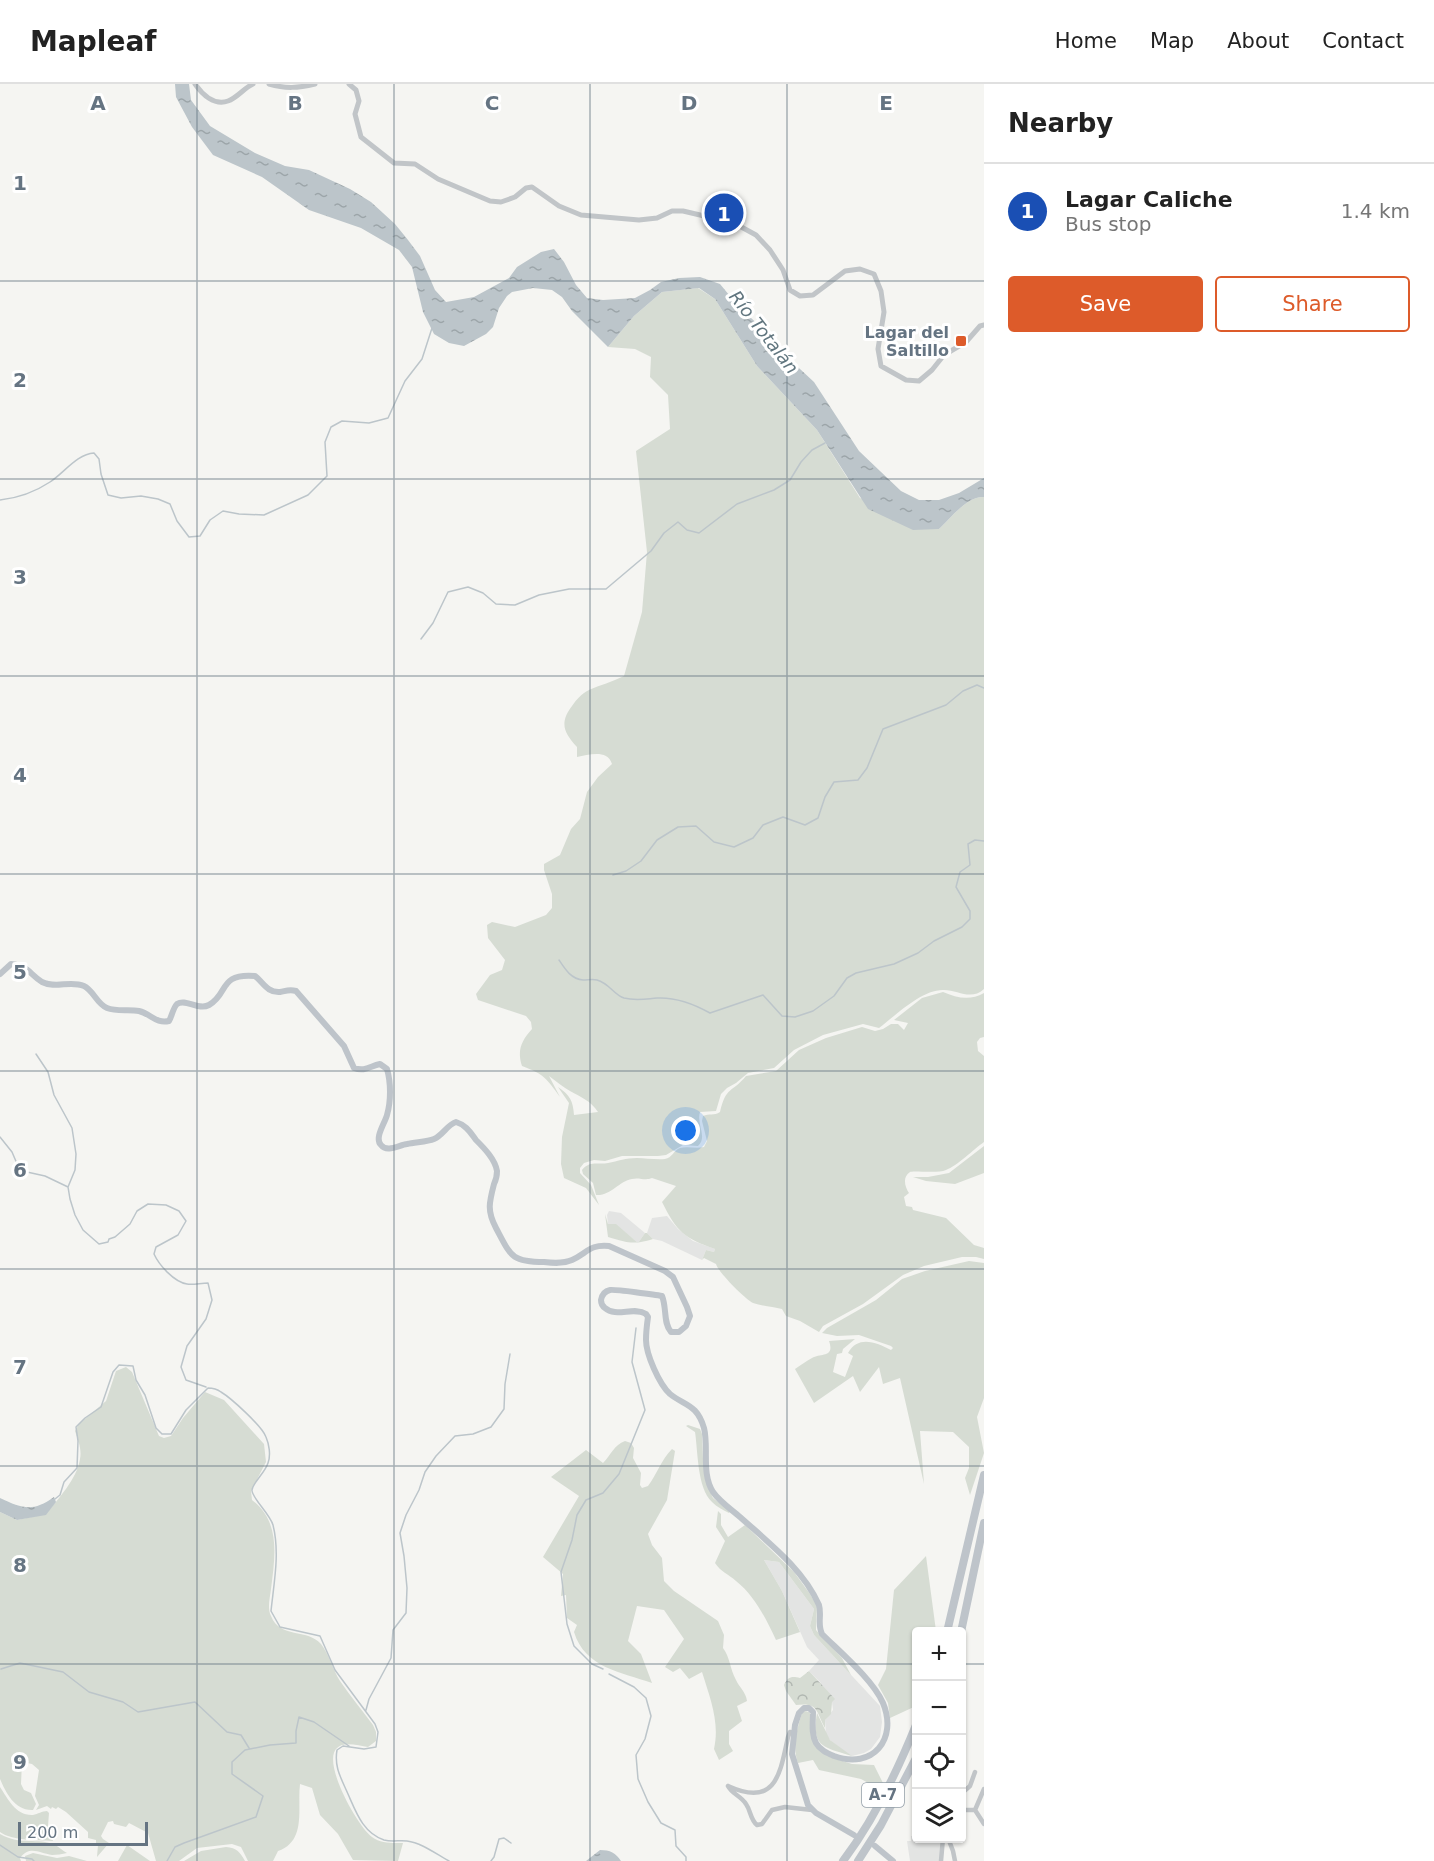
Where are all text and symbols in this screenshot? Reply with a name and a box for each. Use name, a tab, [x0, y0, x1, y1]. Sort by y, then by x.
text: Mapleaf	[30, 25, 156, 58]
text: Home	[1055, 29, 1117, 53]
text: Map	[1150, 29, 1194, 53]
text: About	[1227, 29, 1289, 53]
text: Contact	[1322, 29, 1404, 53]
text: A	[90, 91, 106, 115]
text: B	[287, 91, 303, 115]
text: C	[485, 91, 499, 115]
text: D	[681, 91, 697, 115]
text: E	[879, 91, 893, 115]
text: Nearby	[1008, 108, 1113, 138]
text: 1	[13, 171, 27, 195]
text: Lagar Caliche	[1065, 187, 1233, 212]
pin: 1	[704, 190, 744, 236]
text: 1	[1021, 199, 1034, 223]
text: 1.4 km	[1341, 199, 1410, 223]
text: Bus stop	[1065, 212, 1151, 236]
button: Save	[1008, 276, 1203, 332]
button: Share	[1215, 276, 1410, 332]
water label: Río Totalán	[725, 286, 803, 378]
place label: Lagar del Saltillo	[865, 323, 949, 360]
marker: Lagar del Saltillo	[954, 334, 968, 348]
text: 2	[13, 368, 27, 392]
text: 3	[13, 565, 27, 589]
text: 4	[13, 763, 27, 787]
text: 5	[13, 960, 27, 984]
your location	[671, 1116, 700, 1145]
text: 6	[13, 1158, 27, 1182]
text: 7	[13, 1355, 27, 1379]
text: 8	[13, 1553, 27, 1577]
map controls	[912, 1627, 966, 1843]
button: +	[912, 1627, 966, 1681]
button: −	[912, 1681, 966, 1735]
button: locate	[912, 1735, 966, 1789]
text: 9	[13, 1750, 27, 1774]
road number: A-7	[862, 1783, 904, 1807]
button: layers	[912, 1789, 966, 1843]
scale bar	[18, 1819, 148, 1846]
text: 200 m	[27, 1823, 78, 1842]

